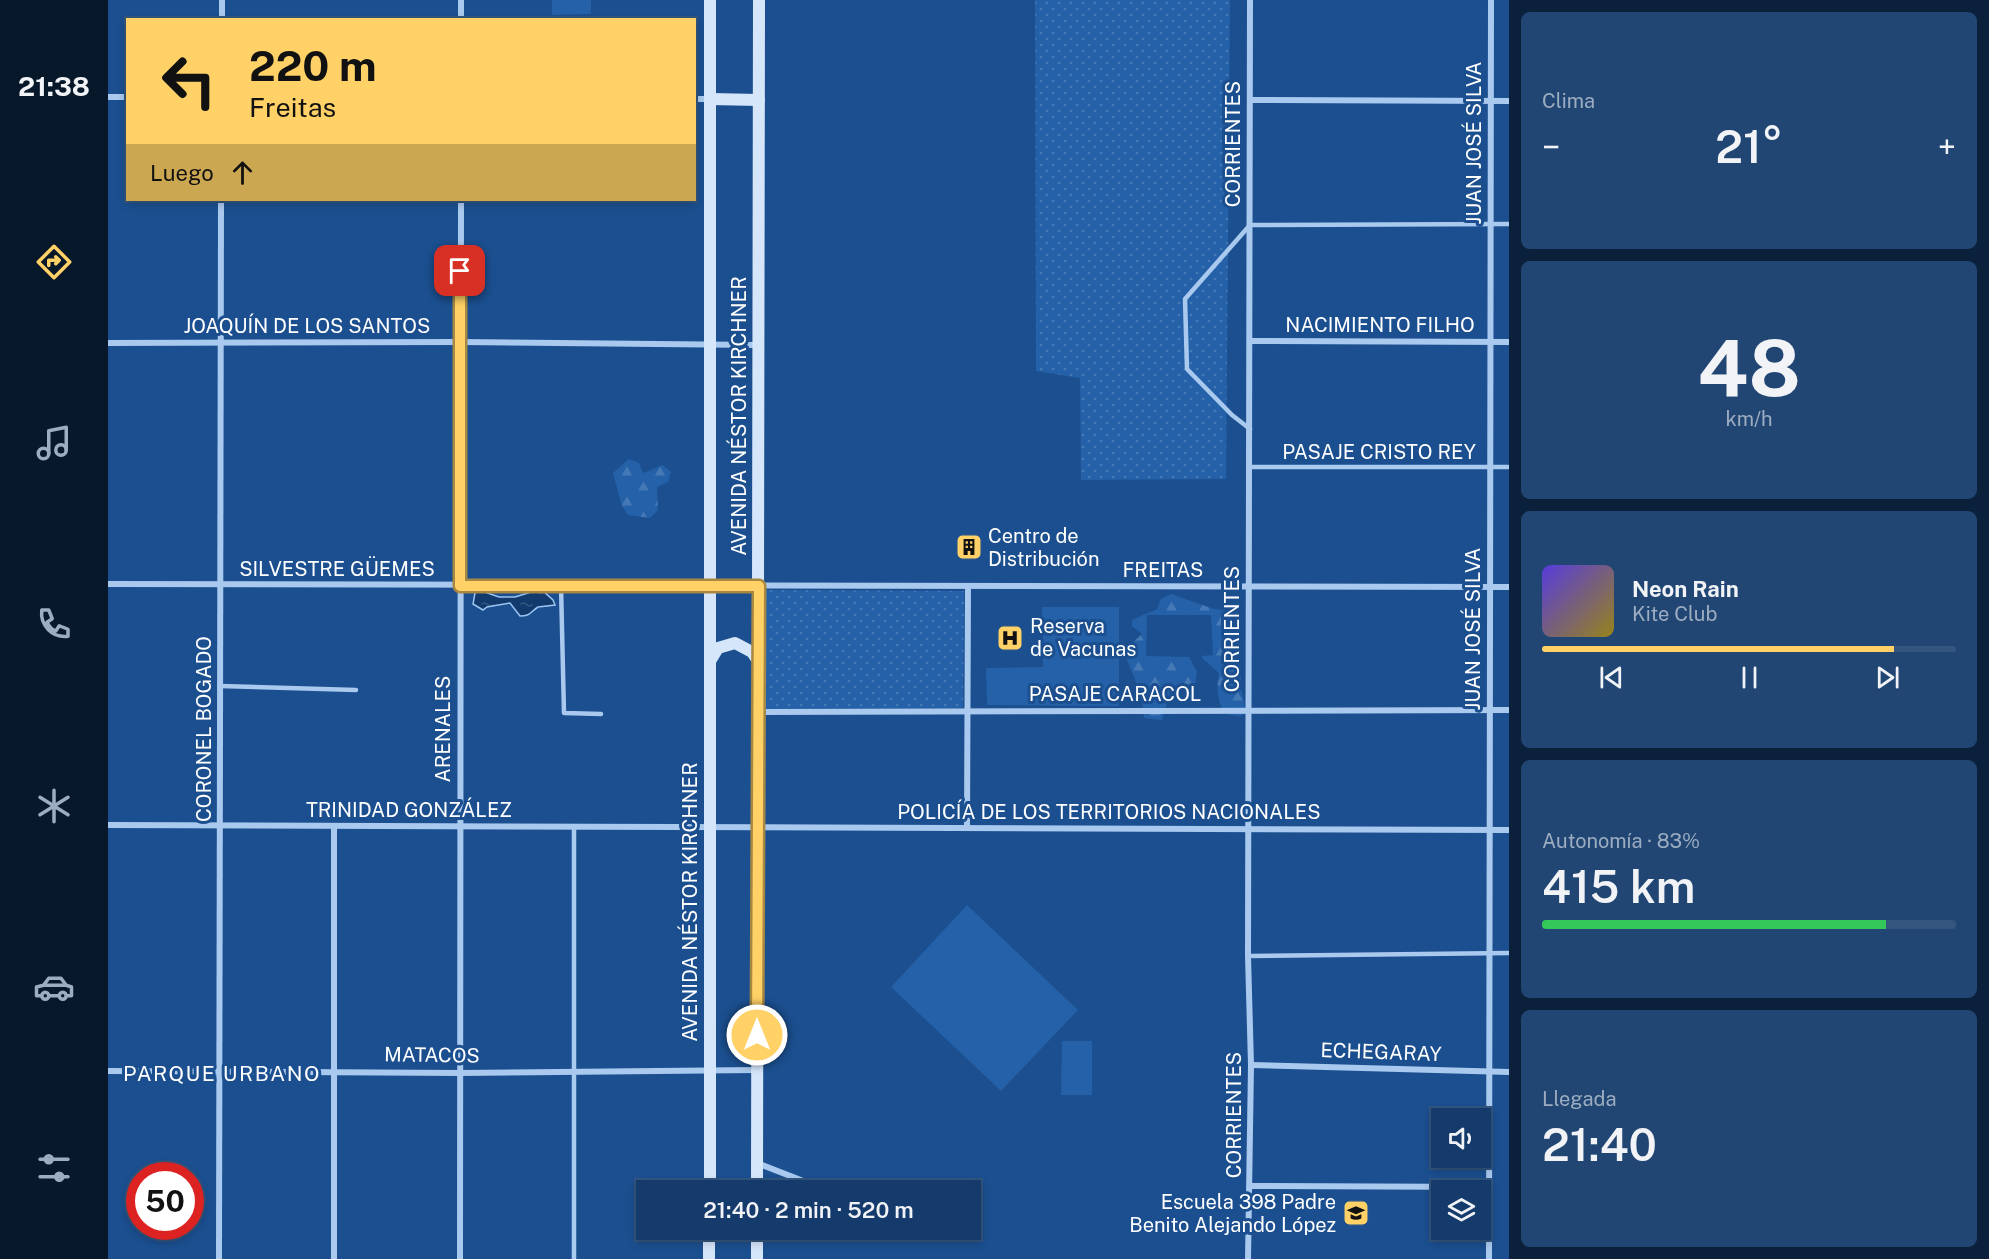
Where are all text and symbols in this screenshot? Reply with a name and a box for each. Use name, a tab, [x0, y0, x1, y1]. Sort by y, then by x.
text: 220 m	[249, 41, 377, 90]
icon: left	[150, 42, 228, 120]
street label: JUAN JOSÉ SILVA	[1461, 62, 1486, 224]
text: 21:38	[18, 70, 90, 102]
street label: CORRIENTES	[1221, 81, 1245, 207]
text: Clima	[1542, 89, 1595, 113]
text: Freitas	[249, 91, 336, 123]
text: 21°	[1715, 120, 1783, 173]
text: −	[1542, 128, 1560, 166]
text: +	[1938, 128, 1956, 166]
icon: ahead	[226, 156, 259, 189]
text: Luego	[150, 160, 214, 186]
icon: directions	[33, 241, 75, 283]
pin	[434, 245, 485, 296]
icon: arrive	[443, 254, 476, 287]
street label: AVENIDA NÉSTOR KIRCHNER	[726, 276, 751, 556]
street label: JOAQUÍN DE LOS SANTOS	[184, 313, 430, 338]
street label: NACIMIENTO FILHO	[1285, 313, 1475, 337]
text: 48	[1697, 322, 1801, 414]
text: km/h	[1725, 407, 1773, 431]
icon: music	[33, 422, 75, 464]
street label: PASAJE CRISTO REY	[1282, 440, 1476, 464]
place label: Centro de Distribución	[988, 524, 1099, 571]
building icon: Centro de Distribución	[954, 532, 984, 562]
street label: JUAN JOSÉ SILVA	[1460, 548, 1485, 710]
street label: SILVESTRE GÜEMES	[239, 556, 435, 581]
street label: FREITAS	[1122, 558, 1204, 582]
street label: CORRIENTES	[1220, 566, 1244, 692]
text: Neon Rain	[1632, 576, 1739, 602]
text: Kite Club	[1632, 602, 1717, 626]
icon: phone	[33, 603, 75, 645]
place label: Reserva de Vacunas	[1030, 614, 1136, 661]
hospital icon: Reserva de Vacunas	[995, 623, 1025, 653]
street label: CORONEL BOGADO	[192, 636, 216, 822]
icon: previous	[1595, 661, 1628, 694]
icon: pause	[1733, 661, 1766, 694]
icon: next	[1871, 661, 1904, 694]
street label: ARENALES	[431, 676, 455, 782]
street label: PASAJE CARACOL	[1029, 682, 1201, 706]
street label: AVENIDA NÉSTOR KIRCHNER	[677, 762, 702, 1042]
icon: climate	[33, 785, 75, 827]
street label: TRINIDAD GONZÁLEZ	[306, 797, 512, 822]
street label: POLICÍA DE LOS TERRITORIOS NACIONALES	[897, 799, 1321, 824]
text: Autonomía · 83%	[1542, 829, 1700, 853]
text: 415 km	[1542, 860, 1695, 913]
icon: car	[33, 966, 75, 1008]
position arrow	[725, 1003, 789, 1067]
street label: ECHEGARAY	[1320, 1038, 1442, 1066]
street label: MATACOS	[384, 1042, 480, 1068]
street label: CORRIENTES	[1222, 1052, 1246, 1178]
district label: PARQUE URBANO	[123, 1061, 321, 1086]
text: Llegada	[1542, 1087, 1617, 1111]
map controls	[1431, 1108, 1491, 1240]
button: sound	[1431, 1108, 1491, 1168]
text: 21:40	[1542, 1118, 1657, 1171]
icon: filters	[33, 1147, 75, 1189]
speed limit sign: 50	[126, 1162, 204, 1240]
button: layers	[1431, 1180, 1491, 1240]
place label: Escuela 398 Padre Benito Alejando López	[1129, 1190, 1336, 1237]
text: 21:40 · 2 min · 520 m	[703, 1197, 914, 1223]
school or university icon: Escuela 398 Padre Benito Alejando López	[1341, 1198, 1371, 1228]

